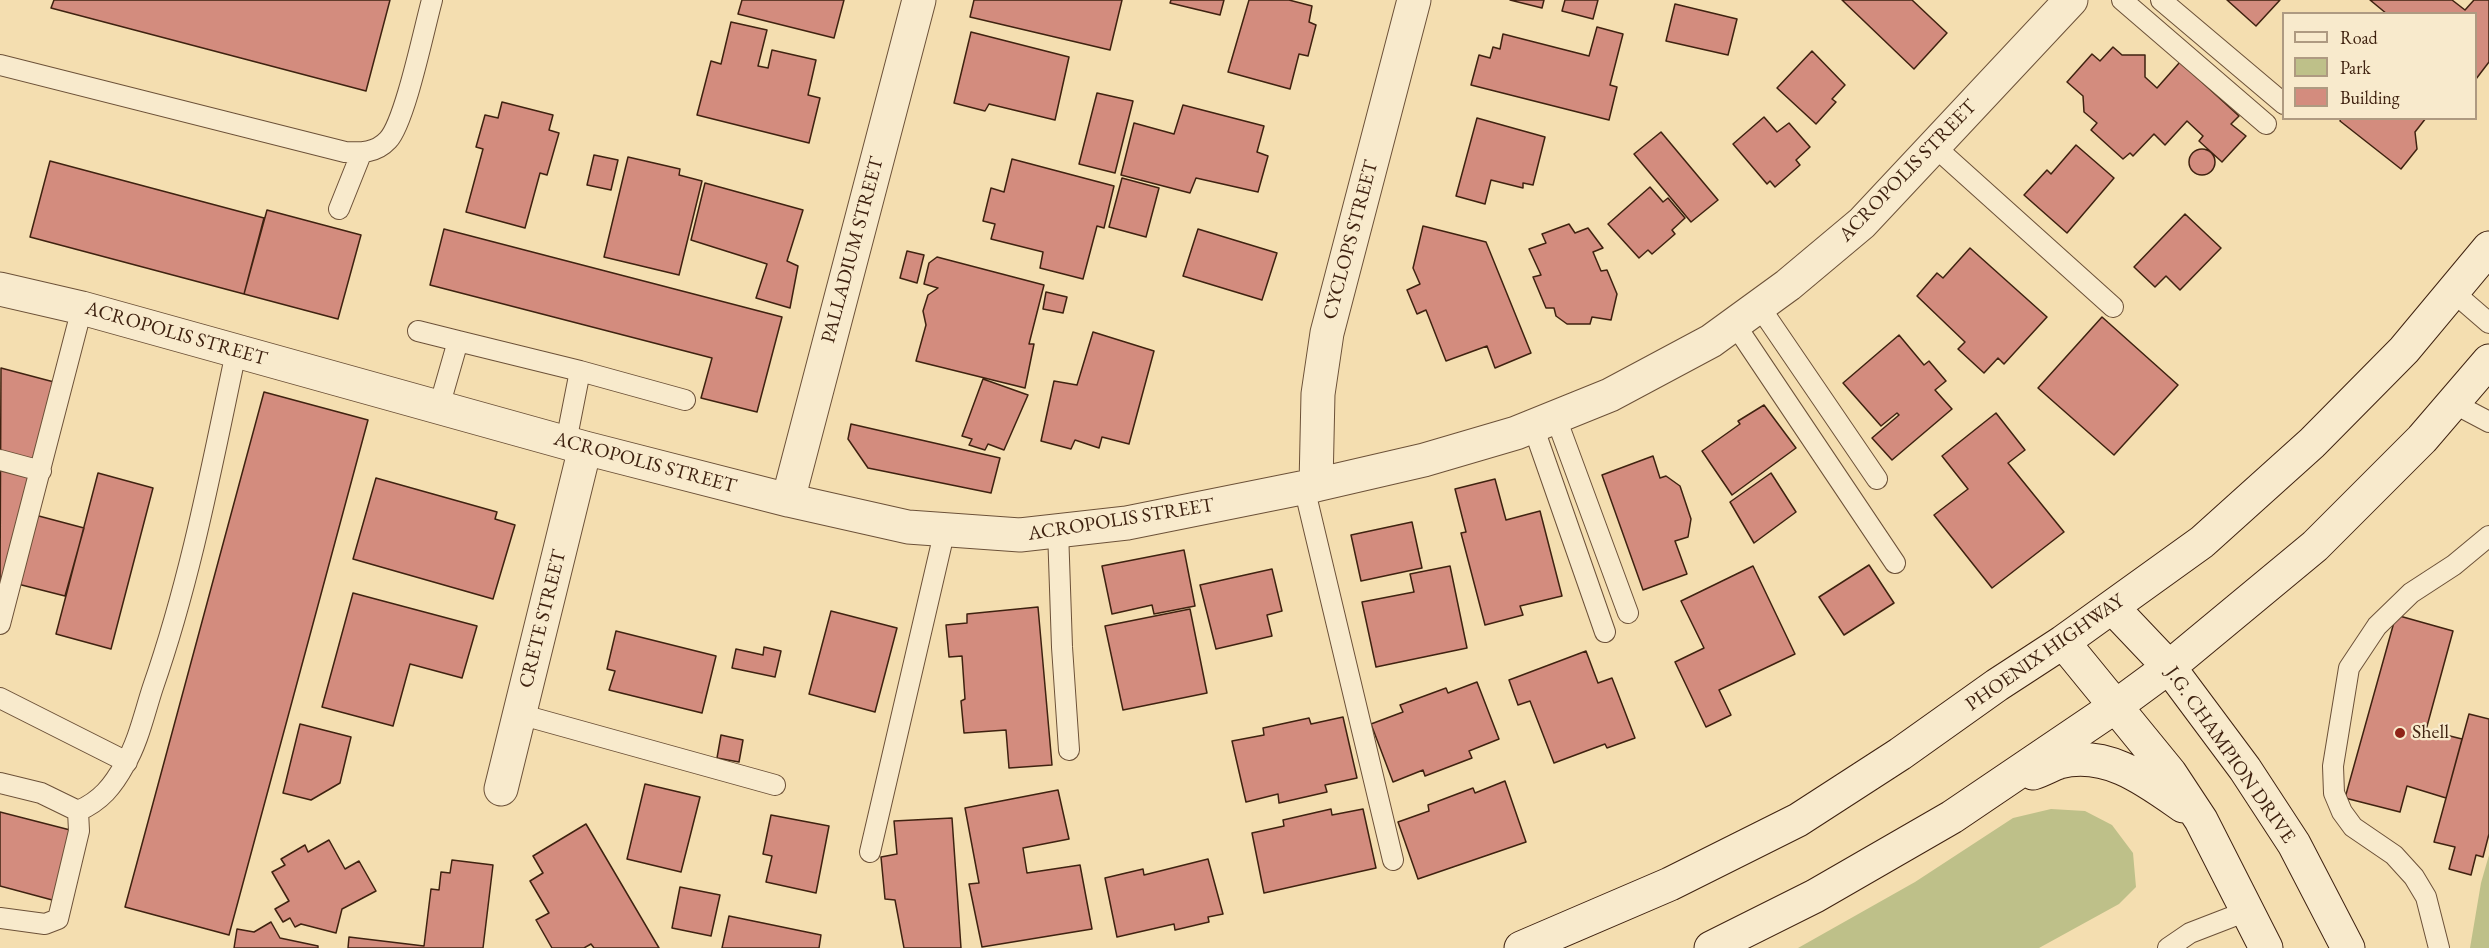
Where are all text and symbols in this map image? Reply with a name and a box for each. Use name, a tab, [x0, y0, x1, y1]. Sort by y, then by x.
legend	[2282, 12, 2477, 120]
text: Road	[2340, 26, 2378, 49]
text: Park	[2340, 56, 2371, 79]
text: Building	[2340, 86, 2400, 109]
street label: ACROPOLIS STREET	[1834, 95, 1982, 247]
street label: PALLADIUM STREET	[817, 154, 889, 346]
street label: CYCLOPS STREET	[1318, 158, 1384, 322]
street label: ACROPOLIS STREET	[82, 297, 270, 371]
street label: ACROPOLIS STREET	[551, 427, 739, 499]
street label: ACROPOLIS STREET	[1026, 493, 1216, 547]
street label: CRETE STREET	[514, 548, 572, 690]
street label: PHOENIX HIGHWAY	[1961, 589, 2129, 717]
street label: J.G. CHAMPION DRIVE	[2160, 662, 2300, 848]
place label: Shell	[2412, 721, 2449, 745]
marker: Shell	[2393, 726, 2407, 740]

